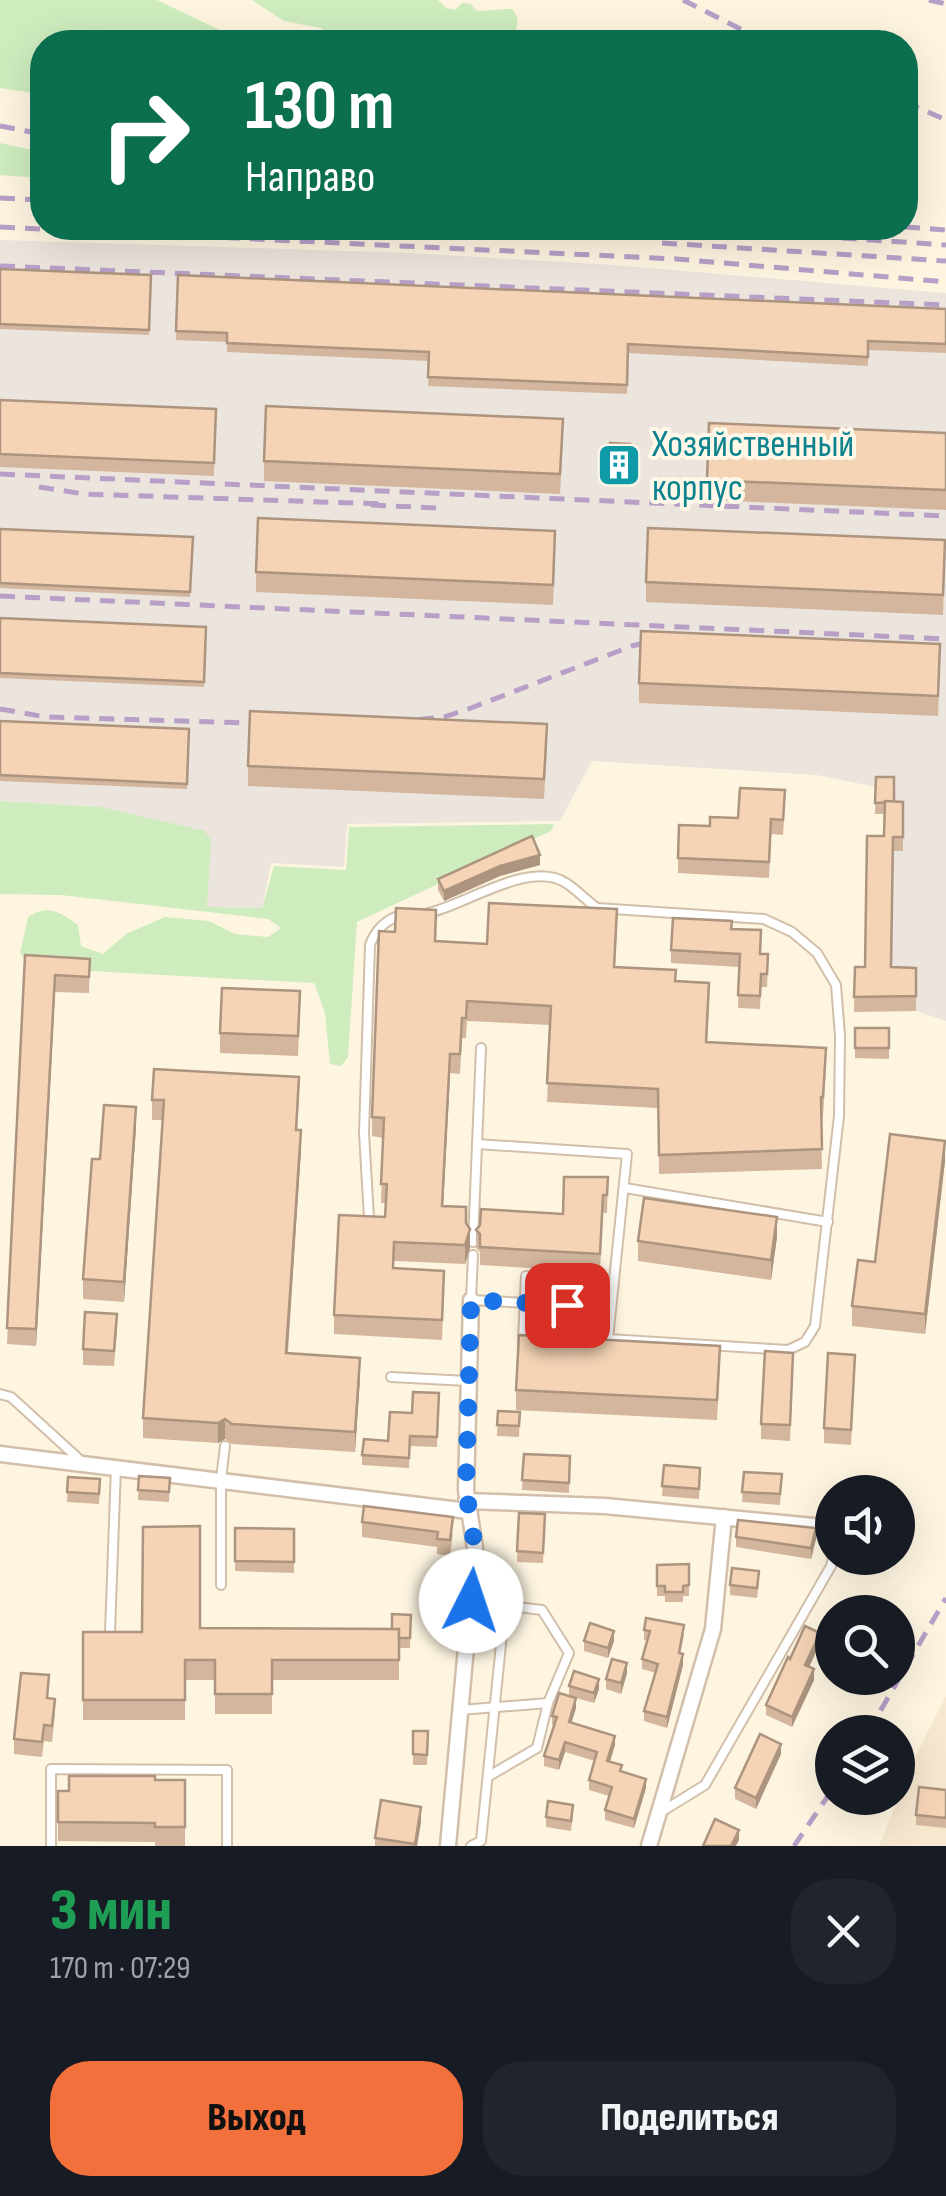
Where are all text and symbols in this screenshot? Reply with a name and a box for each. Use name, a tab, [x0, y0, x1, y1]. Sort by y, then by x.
text: 130 m	[245, 65, 394, 149]
icon: right	[80, 70, 210, 200]
text: Направо	[245, 150, 375, 205]
place label: Хозяйственный корпус	[651, 422, 854, 511]
building icon: Хозяйственный корпус	[596, 442, 642, 488]
pin	[525, 1263, 610, 1348]
icon: arrive	[540, 1278, 595, 1333]
map controls	[815, 1475, 915, 1815]
button: sound	[815, 1475, 915, 1575]
position arrow	[419, 1549, 523, 1653]
button: search	[815, 1595, 915, 1695]
button: layers	[815, 1715, 915, 1815]
text: 3 мин	[50, 1875, 172, 1947]
button: close	[791, 1879, 896, 1984]
text: 170 m · 07:29	[50, 1949, 190, 1988]
button: Выход	[50, 2061, 463, 2176]
button: Поделиться	[483, 2061, 896, 2176]

